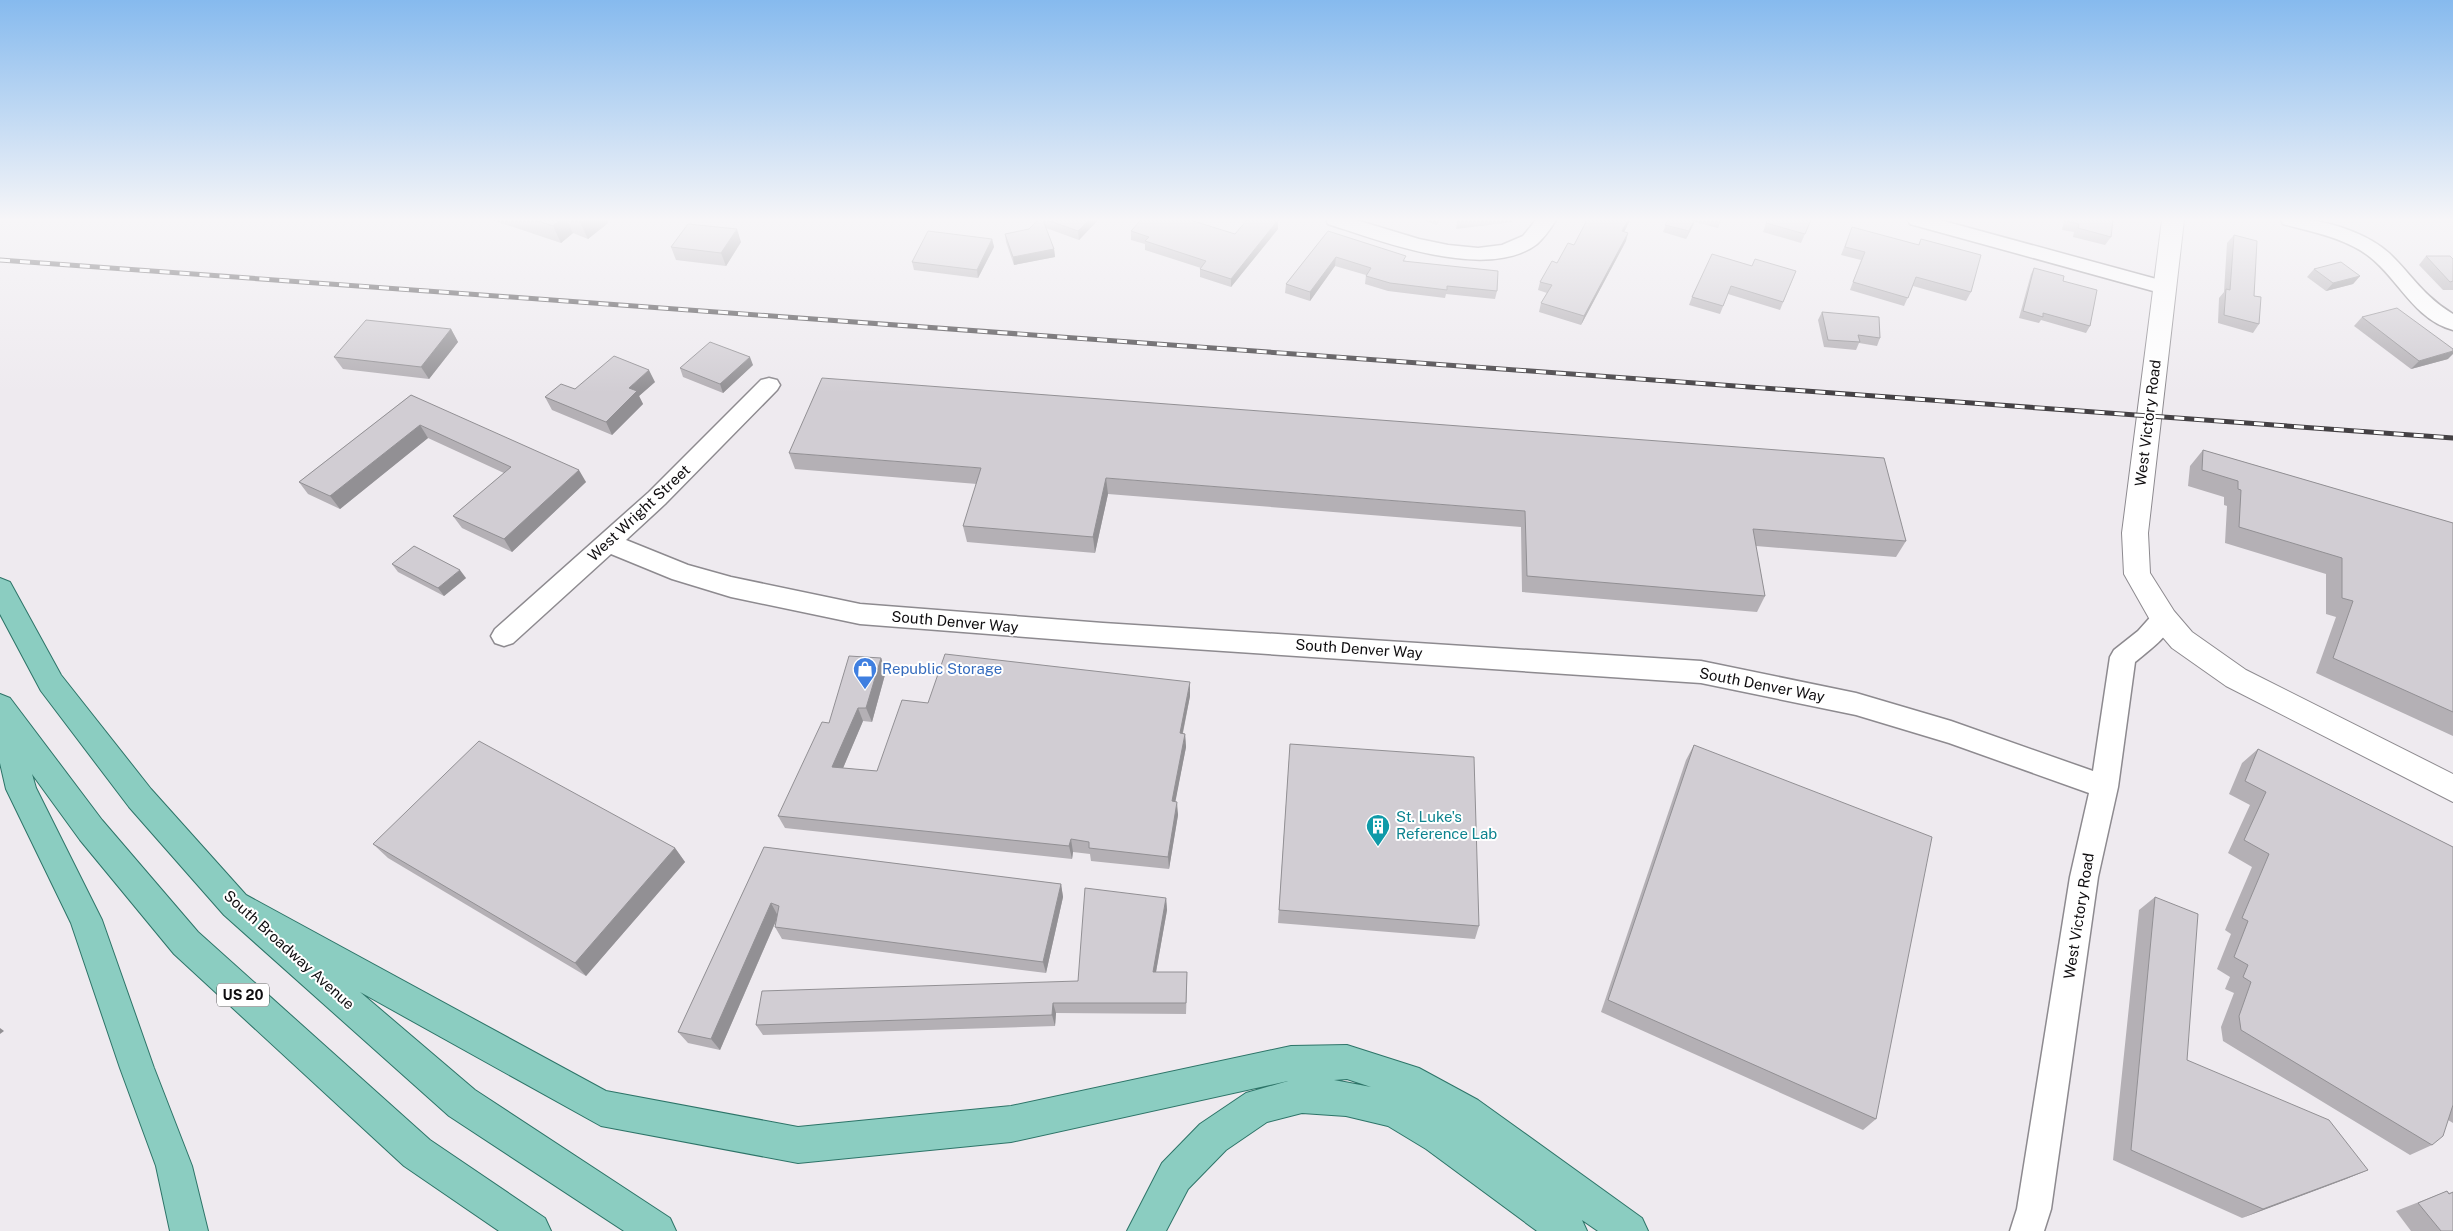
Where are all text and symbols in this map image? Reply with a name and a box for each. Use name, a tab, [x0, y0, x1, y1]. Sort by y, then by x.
street label: West Victory Road	[2131, 359, 2164, 487]
street label: West Wright Street	[584, 461, 693, 564]
street label: South Denver Way	[891, 607, 1019, 636]
street label: South Denver Way	[1295, 636, 1423, 661]
shop icon: Republic Storage	[852, 656, 878, 690]
place label: Republic Storage	[882, 660, 1002, 677]
street label: South Denver Way	[1698, 664, 1826, 705]
place label: St. Luke's Reference Lab	[1396, 808, 1497, 842]
building icon: St. Luke's Reference Lab	[1365, 813, 1391, 847]
street label: West Victory Road	[2060, 852, 2097, 980]
street label: South Broadway Avenue	[221, 887, 358, 1013]
road number: US 20	[217, 984, 269, 1006]

